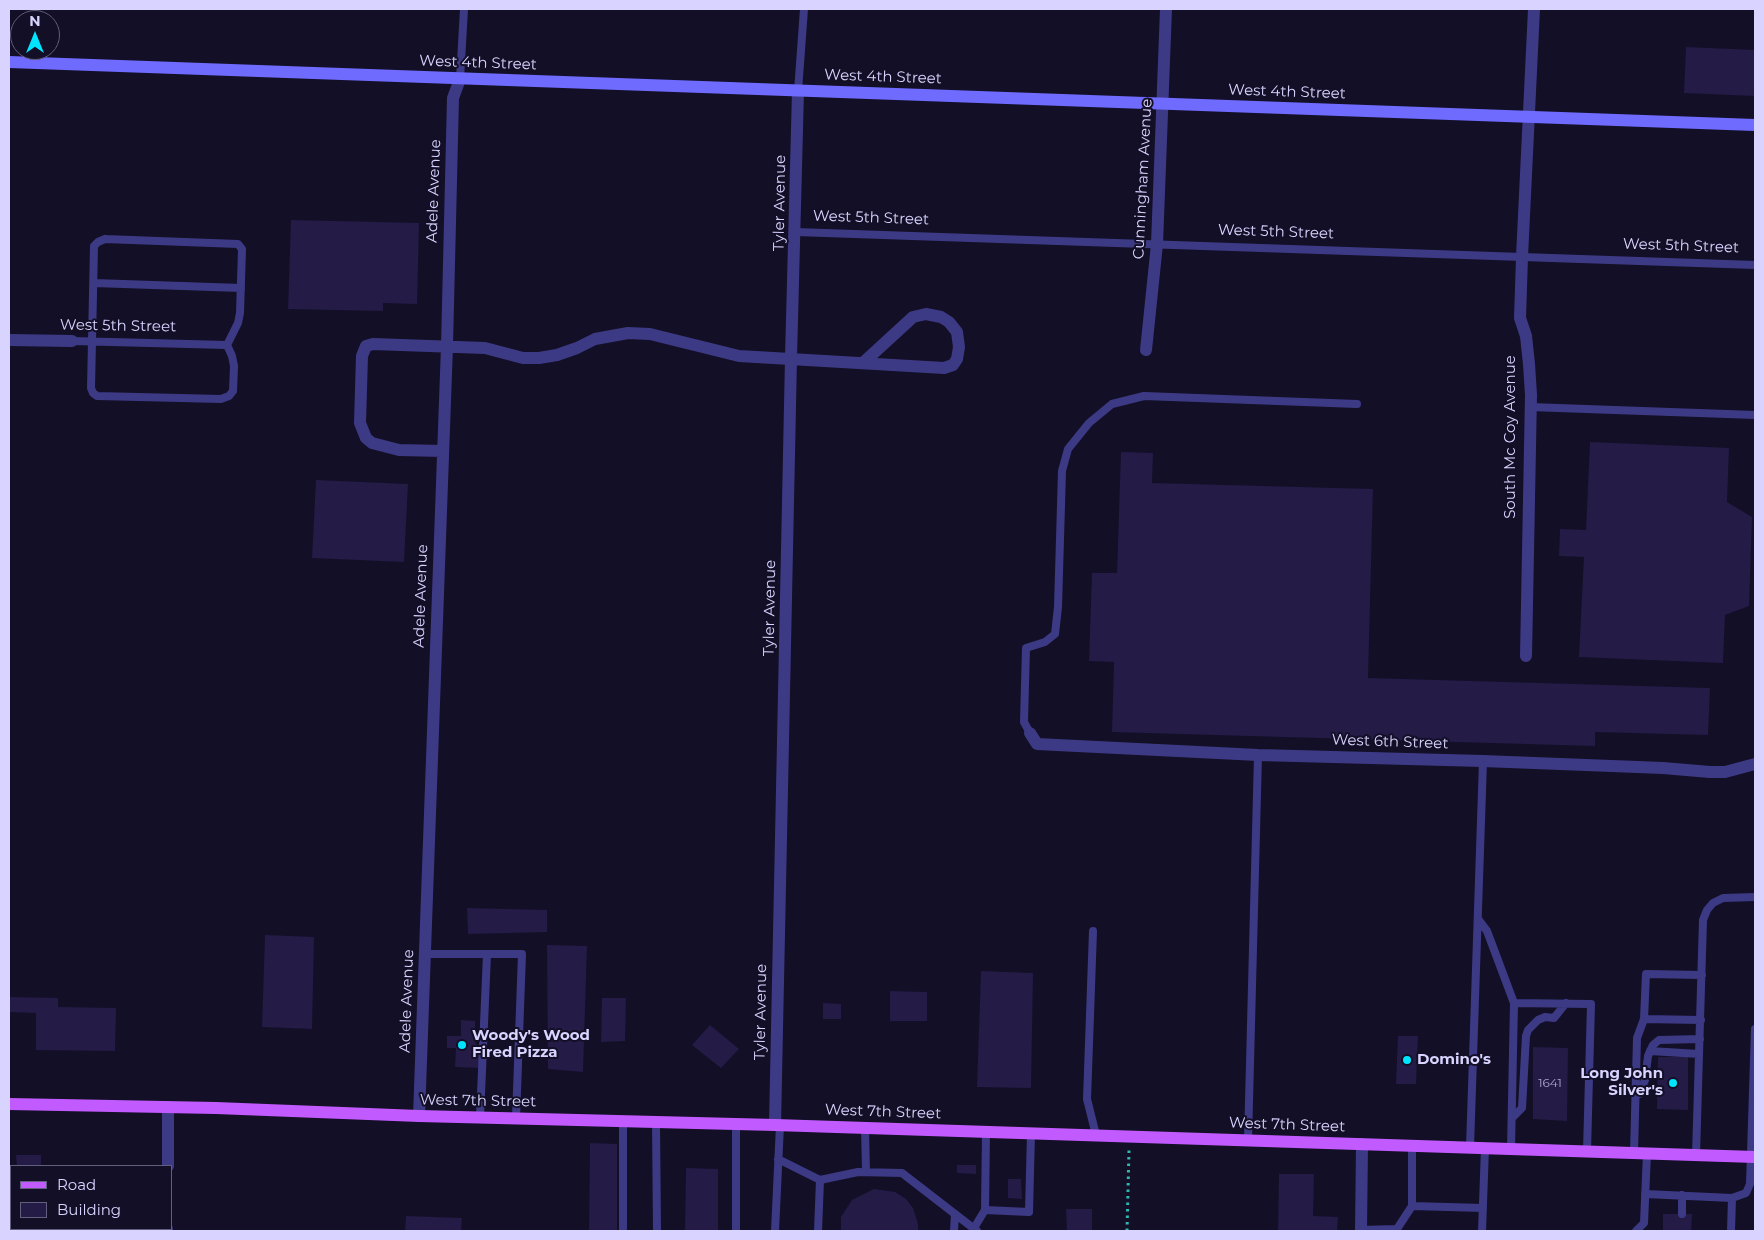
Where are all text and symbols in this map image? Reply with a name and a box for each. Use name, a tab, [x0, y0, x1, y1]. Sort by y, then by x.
north arrow	[10, 10, 60, 60]
text: N	[29, 12, 41, 30]
street label: West 4th Street	[419, 52, 537, 74]
street label: West 4th Street	[824, 66, 942, 88]
street label: West 4th Street	[1228, 81, 1346, 103]
street label: Cunningham Avenue	[1130, 98, 1156, 260]
street label: Adele Avenue	[423, 139, 445, 243]
street label: Tyler Avenue	[770, 155, 790, 251]
street label: West 5th Street	[813, 207, 929, 229]
street label: West 5th Street	[1218, 221, 1334, 243]
street label: West 5th Street	[1623, 235, 1739, 257]
street label: West 5th Street	[60, 316, 176, 336]
street label: South Mc Coy Avenue	[1502, 355, 1520, 519]
street label: Adele Avenue	[410, 544, 432, 648]
street label: Tyler Avenue	[760, 560, 780, 656]
street label: West 6th Street	[1331, 731, 1449, 753]
street label: Adele Avenue	[396, 949, 418, 1053]
street label: Tyler Avenue	[751, 964, 771, 1060]
place label: Woody's Wood Fired Pizza	[472, 1027, 590, 1062]
marker: Woody's Wood Fired Pizza	[456, 1039, 468, 1051]
place label: Domino's	[1417, 1051, 1491, 1069]
marker: Domino's	[1401, 1054, 1413, 1066]
place label: Long John Silver's	[1580, 1065, 1663, 1100]
house number: 1641	[1538, 1076, 1562, 1090]
marker: Long John Silver's	[1667, 1077, 1679, 1089]
street label: West 7th Street	[420, 1091, 536, 1111]
street label: West 7th Street	[825, 1101, 941, 1123]
street label: West 7th Street	[1229, 1114, 1345, 1136]
legend	[10, 1165, 172, 1230]
text: Road	[57, 1175, 96, 1194]
text: Building	[57, 1200, 121, 1219]

